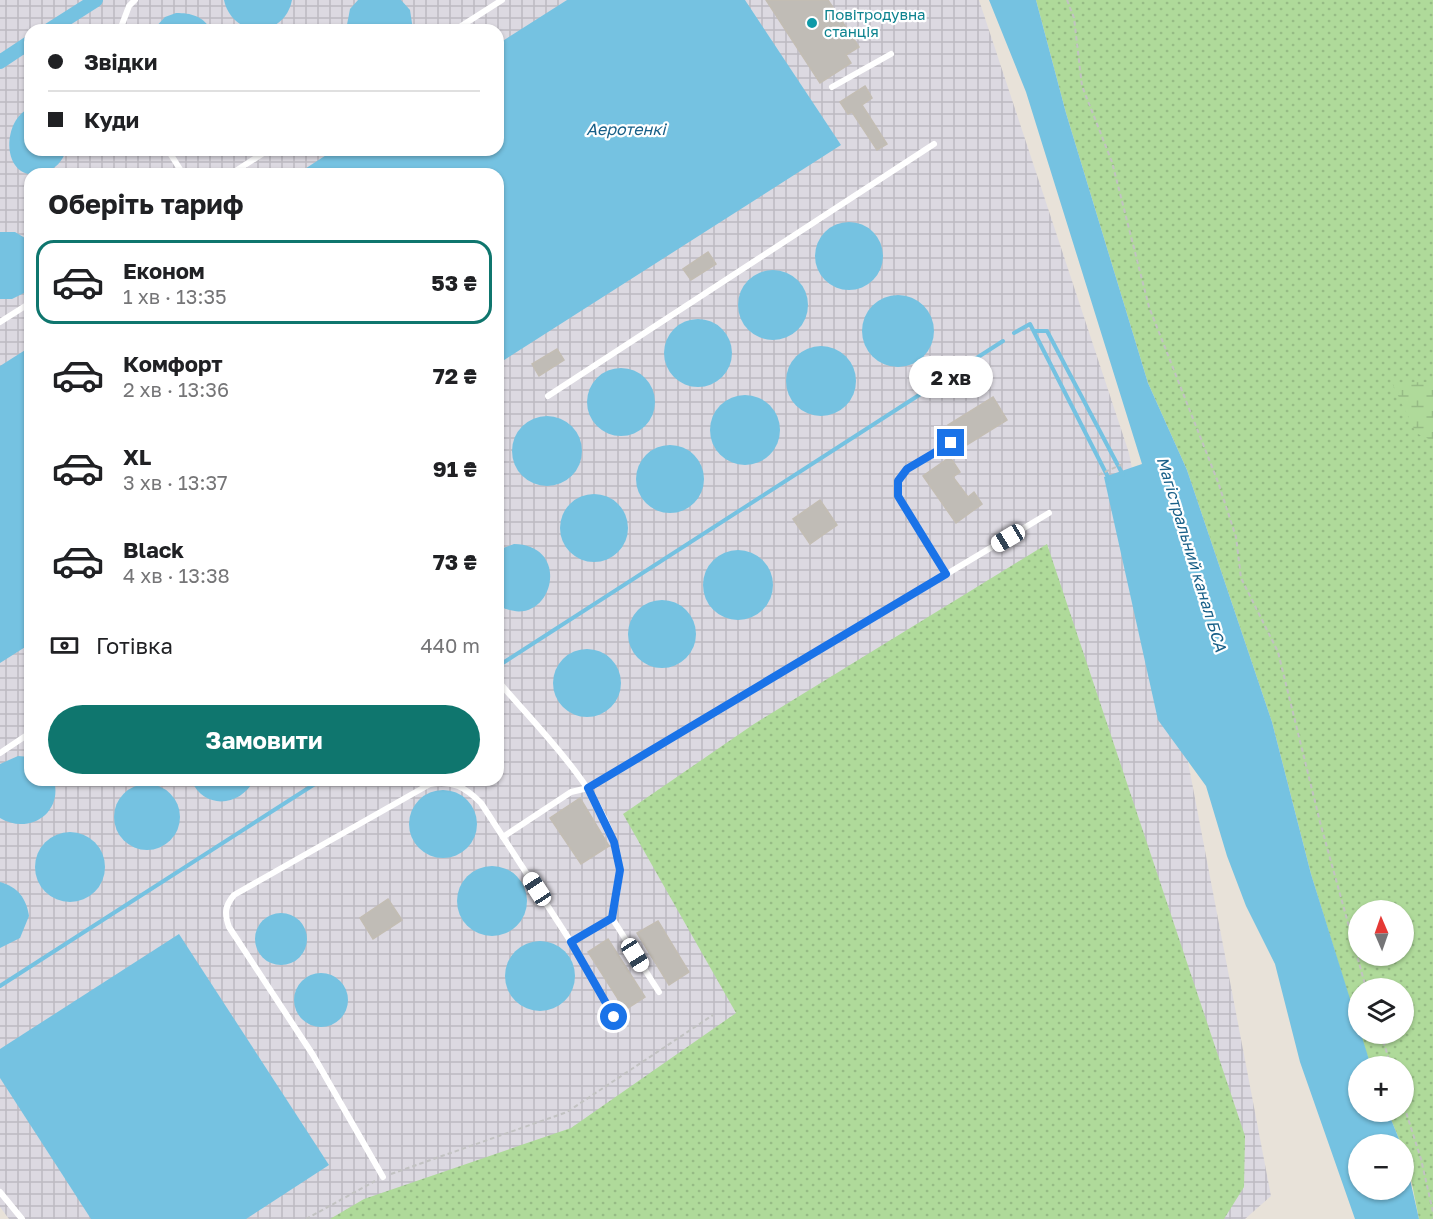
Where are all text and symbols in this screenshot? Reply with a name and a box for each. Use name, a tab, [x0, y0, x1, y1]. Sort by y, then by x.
place label: Повітродувна станція	[824, 5, 926, 40]
marker: Повітродувна станція	[805, 16, 819, 30]
text: Звідки	[84, 48, 157, 75]
text: Куди	[84, 106, 139, 133]
water label: Аеротенкі	[586, 119, 667, 139]
text: Оберіть тариф	[48, 188, 244, 220]
icon: car	[51, 255, 105, 309]
text: Економ	[123, 257, 205, 284]
text: 53 ₴	[431, 269, 477, 296]
text: 1 хв · 13:35	[123, 284, 227, 308]
icon: car	[51, 348, 105, 402]
text: Комфорт	[123, 350, 223, 377]
callout: 2 хв	[909, 356, 993, 398]
text: 72 ₴	[433, 362, 477, 389]
text: 2 хв	[931, 365, 971, 389]
text: 2 хв · 13:36	[123, 377, 229, 401]
route end	[937, 429, 964, 456]
icon: car	[51, 441, 105, 495]
text: XL	[123, 443, 151, 470]
water label: Магістральний канал БСА	[1153, 454, 1231, 654]
text: 91 ₴	[433, 455, 477, 482]
text: 3 хв · 13:37	[123, 470, 228, 494]
car	[988, 521, 1028, 555]
icon: car	[51, 534, 105, 588]
text: Black	[123, 536, 184, 563]
text: 73 ₴	[433, 548, 477, 575]
text: 4 хв · 13:38	[123, 563, 230, 587]
icon: cash	[48, 629, 81, 662]
text: Готівка	[96, 632, 173, 659]
text: 440 m	[421, 633, 480, 657]
button: Замовити	[48, 705, 480, 774]
car	[520, 869, 554, 909]
north arrow	[1348, 900, 1414, 966]
map controls	[1348, 900, 1414, 1200]
car	[618, 935, 652, 975]
button: layers	[1348, 978, 1414, 1044]
route start	[600, 1003, 627, 1030]
button: +	[1348, 1056, 1414, 1122]
button: −	[1348, 1134, 1414, 1200]

